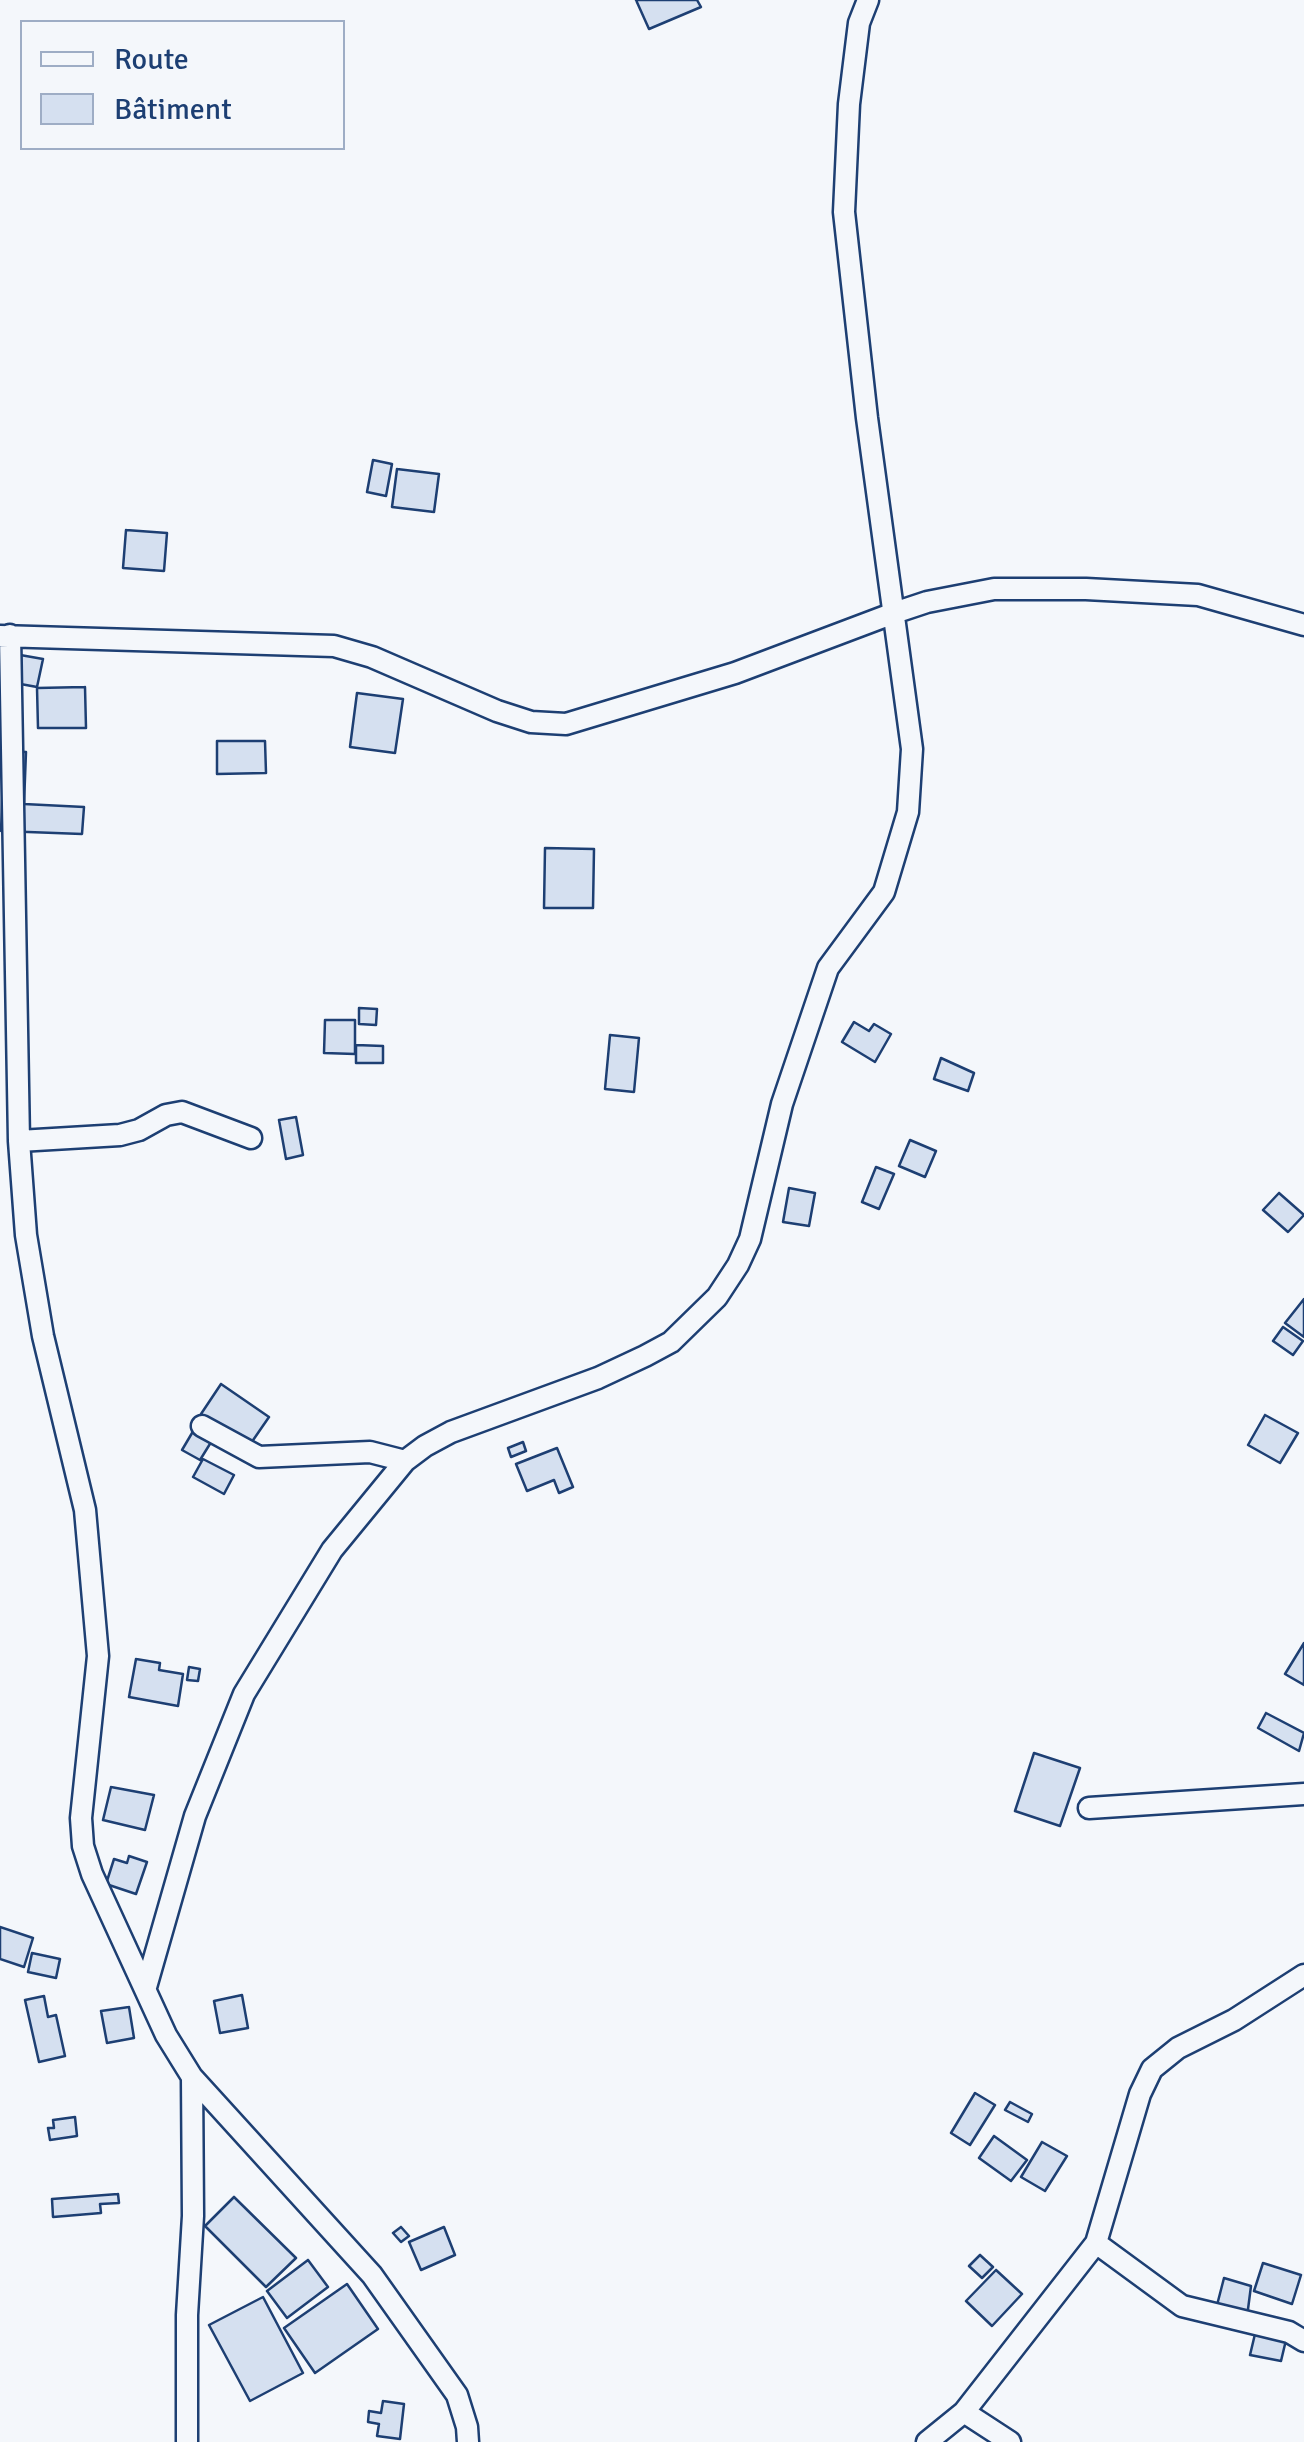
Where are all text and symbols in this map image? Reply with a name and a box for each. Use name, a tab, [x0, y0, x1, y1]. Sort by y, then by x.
legend	[20, 20, 345, 150]
text: Route	[114, 41, 189, 78]
text: Bâtiment	[114, 91, 232, 128]

